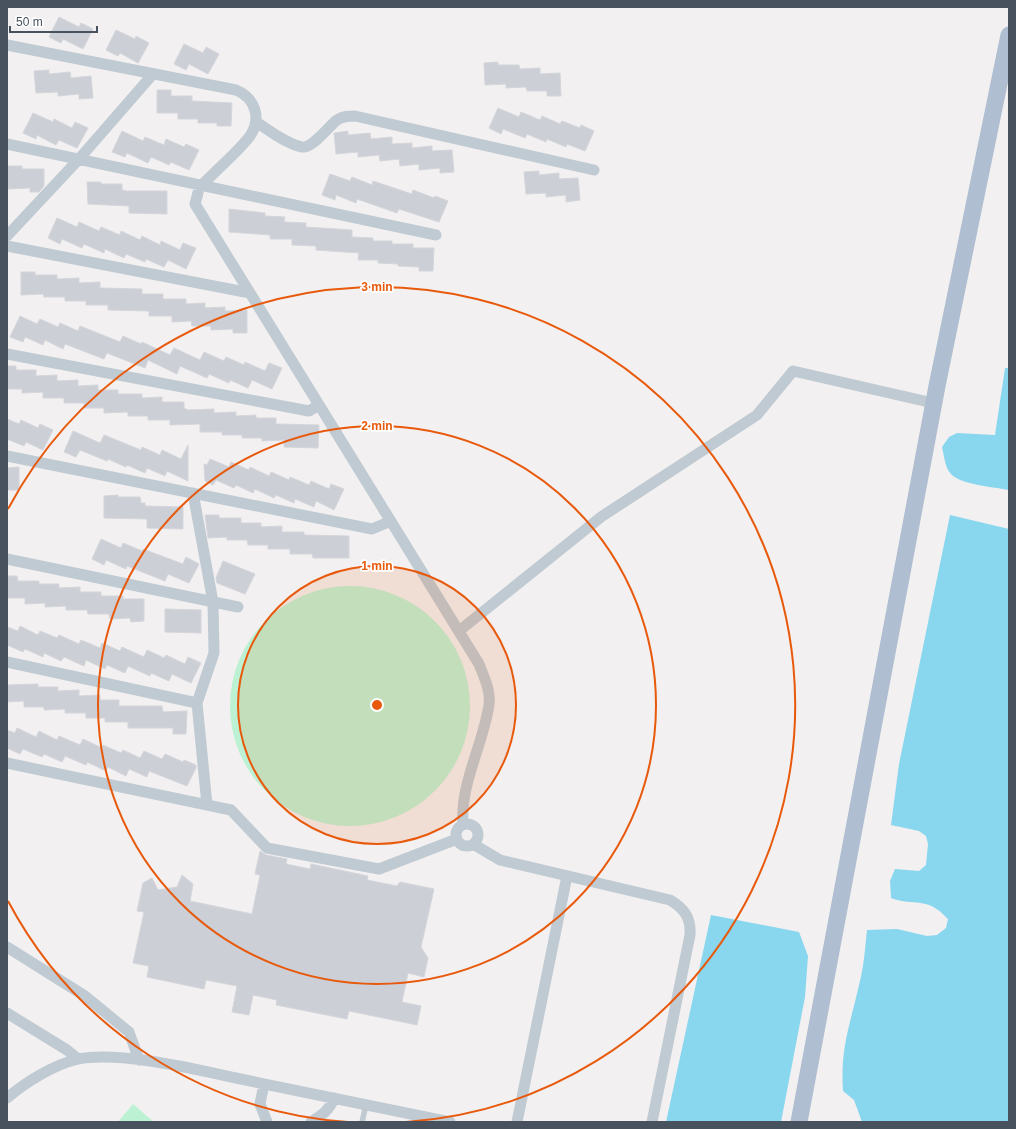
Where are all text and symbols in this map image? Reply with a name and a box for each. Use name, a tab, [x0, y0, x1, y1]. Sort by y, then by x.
scale bar	[10, 8, 97, 34]
text: 50 m	[16, 15, 43, 29]
text: 3 min	[361, 280, 393, 294]
text: 2 min	[361, 419, 393, 433]
text: 1 min	[361, 559, 393, 573]
centre of rings	[370, 698, 384, 712]

